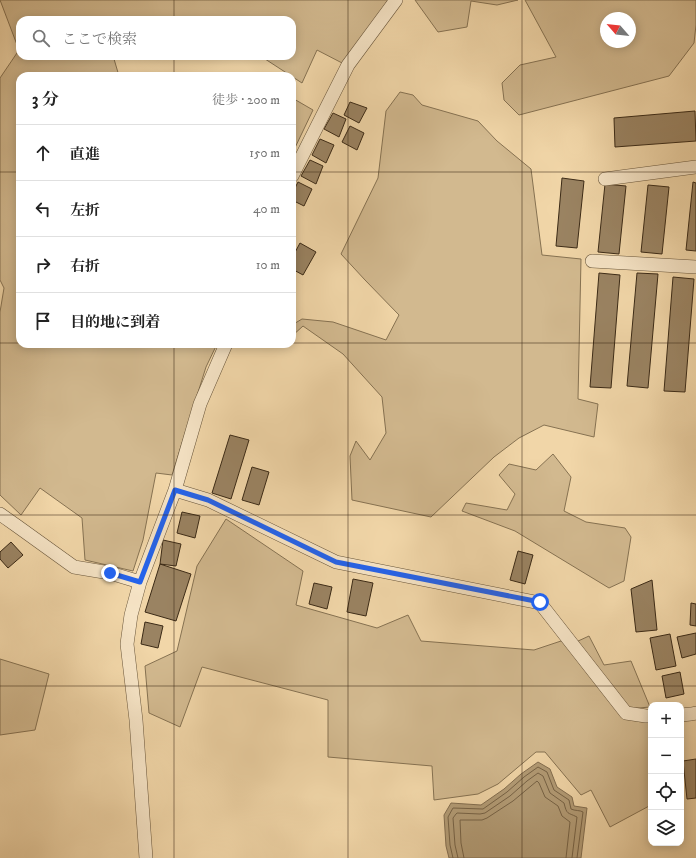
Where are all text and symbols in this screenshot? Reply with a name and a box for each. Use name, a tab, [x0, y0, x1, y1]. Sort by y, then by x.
north arrow	[600, 12, 636, 48]
search box	[16, 16, 296, 60]
icon: search	[30, 27, 52, 49]
text: ここで検索	[62, 30, 137, 49]
text: 3 分	[32, 89, 59, 111]
text: 徒歩 · 200 m	[212, 92, 280, 108]
icon: ahead	[32, 142, 54, 164]
text: 直進	[70, 145, 100, 164]
text: 150 m	[249, 145, 280, 161]
icon: left	[32, 198, 54, 220]
text: 左折	[70, 201, 100, 220]
text: 40 m	[253, 201, 280, 217]
icon: right	[32, 254, 54, 276]
text: 右折	[70, 257, 100, 276]
text: 10 m	[256, 257, 280, 273]
icon: arrive	[32, 310, 54, 332]
text: 目的地に到着	[70, 313, 160, 332]
route end	[101, 564, 119, 582]
route start	[531, 593, 549, 611]
map controls	[648, 702, 684, 846]
button: +	[648, 702, 684, 738]
button: −	[648, 738, 684, 774]
button: locate	[648, 774, 684, 810]
button: layers	[648, 810, 684, 846]

